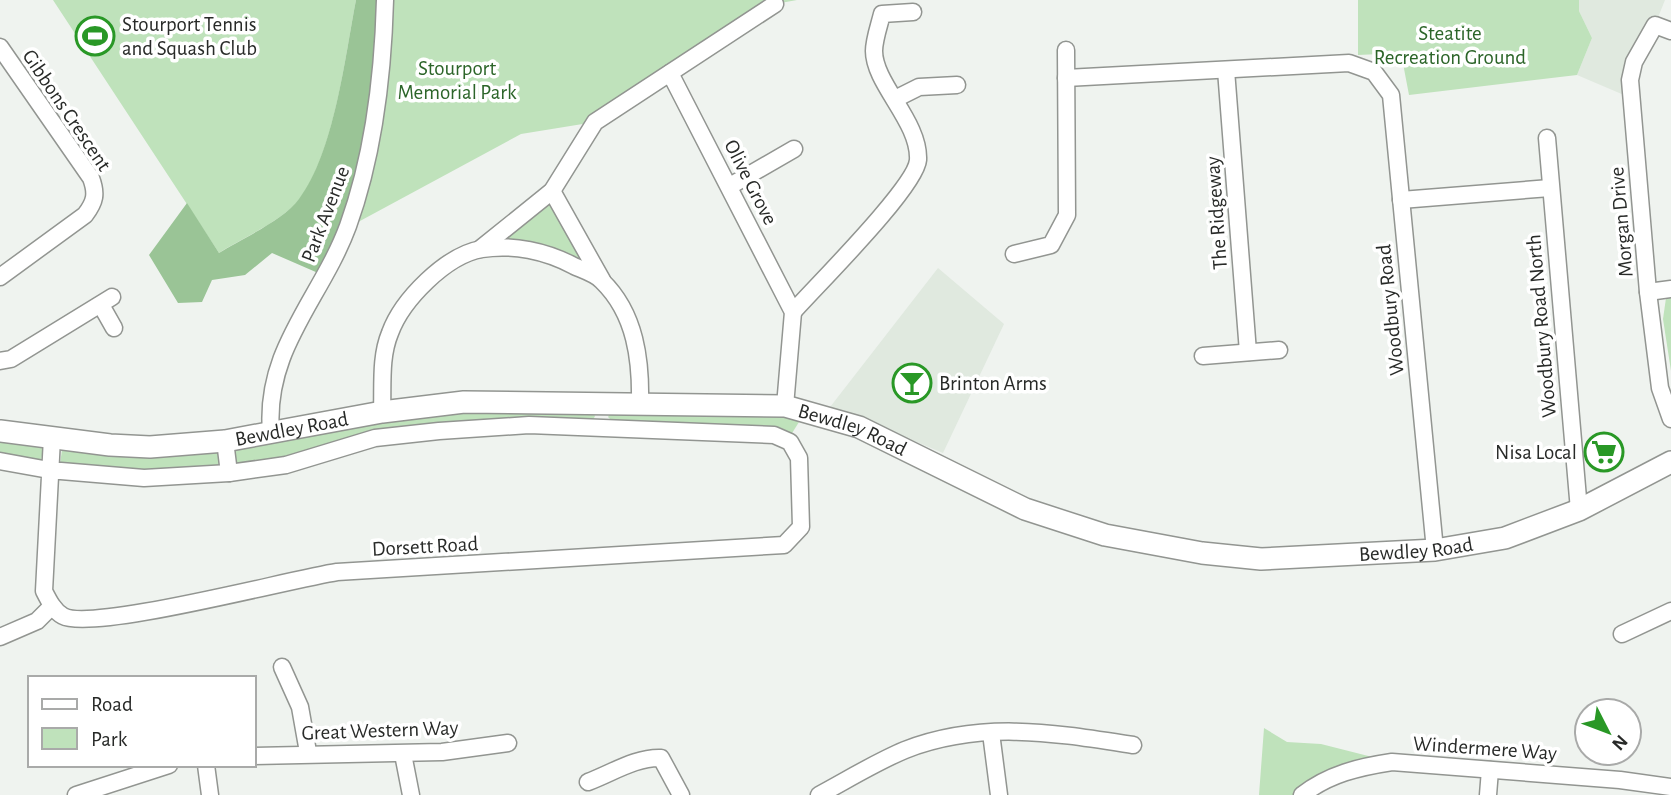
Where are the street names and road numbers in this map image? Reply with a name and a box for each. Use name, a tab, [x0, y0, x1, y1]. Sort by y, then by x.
street label: Gibbons Crescent	[18, 46, 115, 175]
street label: Olive Grove	[720, 136, 781, 228]
street label: The Ridgeway	[1202, 155, 1231, 271]
street label: Park Avenue	[298, 163, 353, 265]
street label: Morgan Drive	[1606, 166, 1637, 278]
street label: Woodbury Road North	[1523, 234, 1560, 418]
street label: Woodbury Road	[1373, 243, 1408, 377]
street label: Bewdley Road	[796, 400, 910, 460]
street label: Bewdley Road	[234, 408, 350, 450]
street label: Dorsett Road	[371, 533, 479, 560]
street label: Bewdley Road	[1358, 534, 1475, 565]
street label: Great Western Way	[301, 717, 459, 744]
street label: Windermere Way	[1412, 733, 1558, 764]

